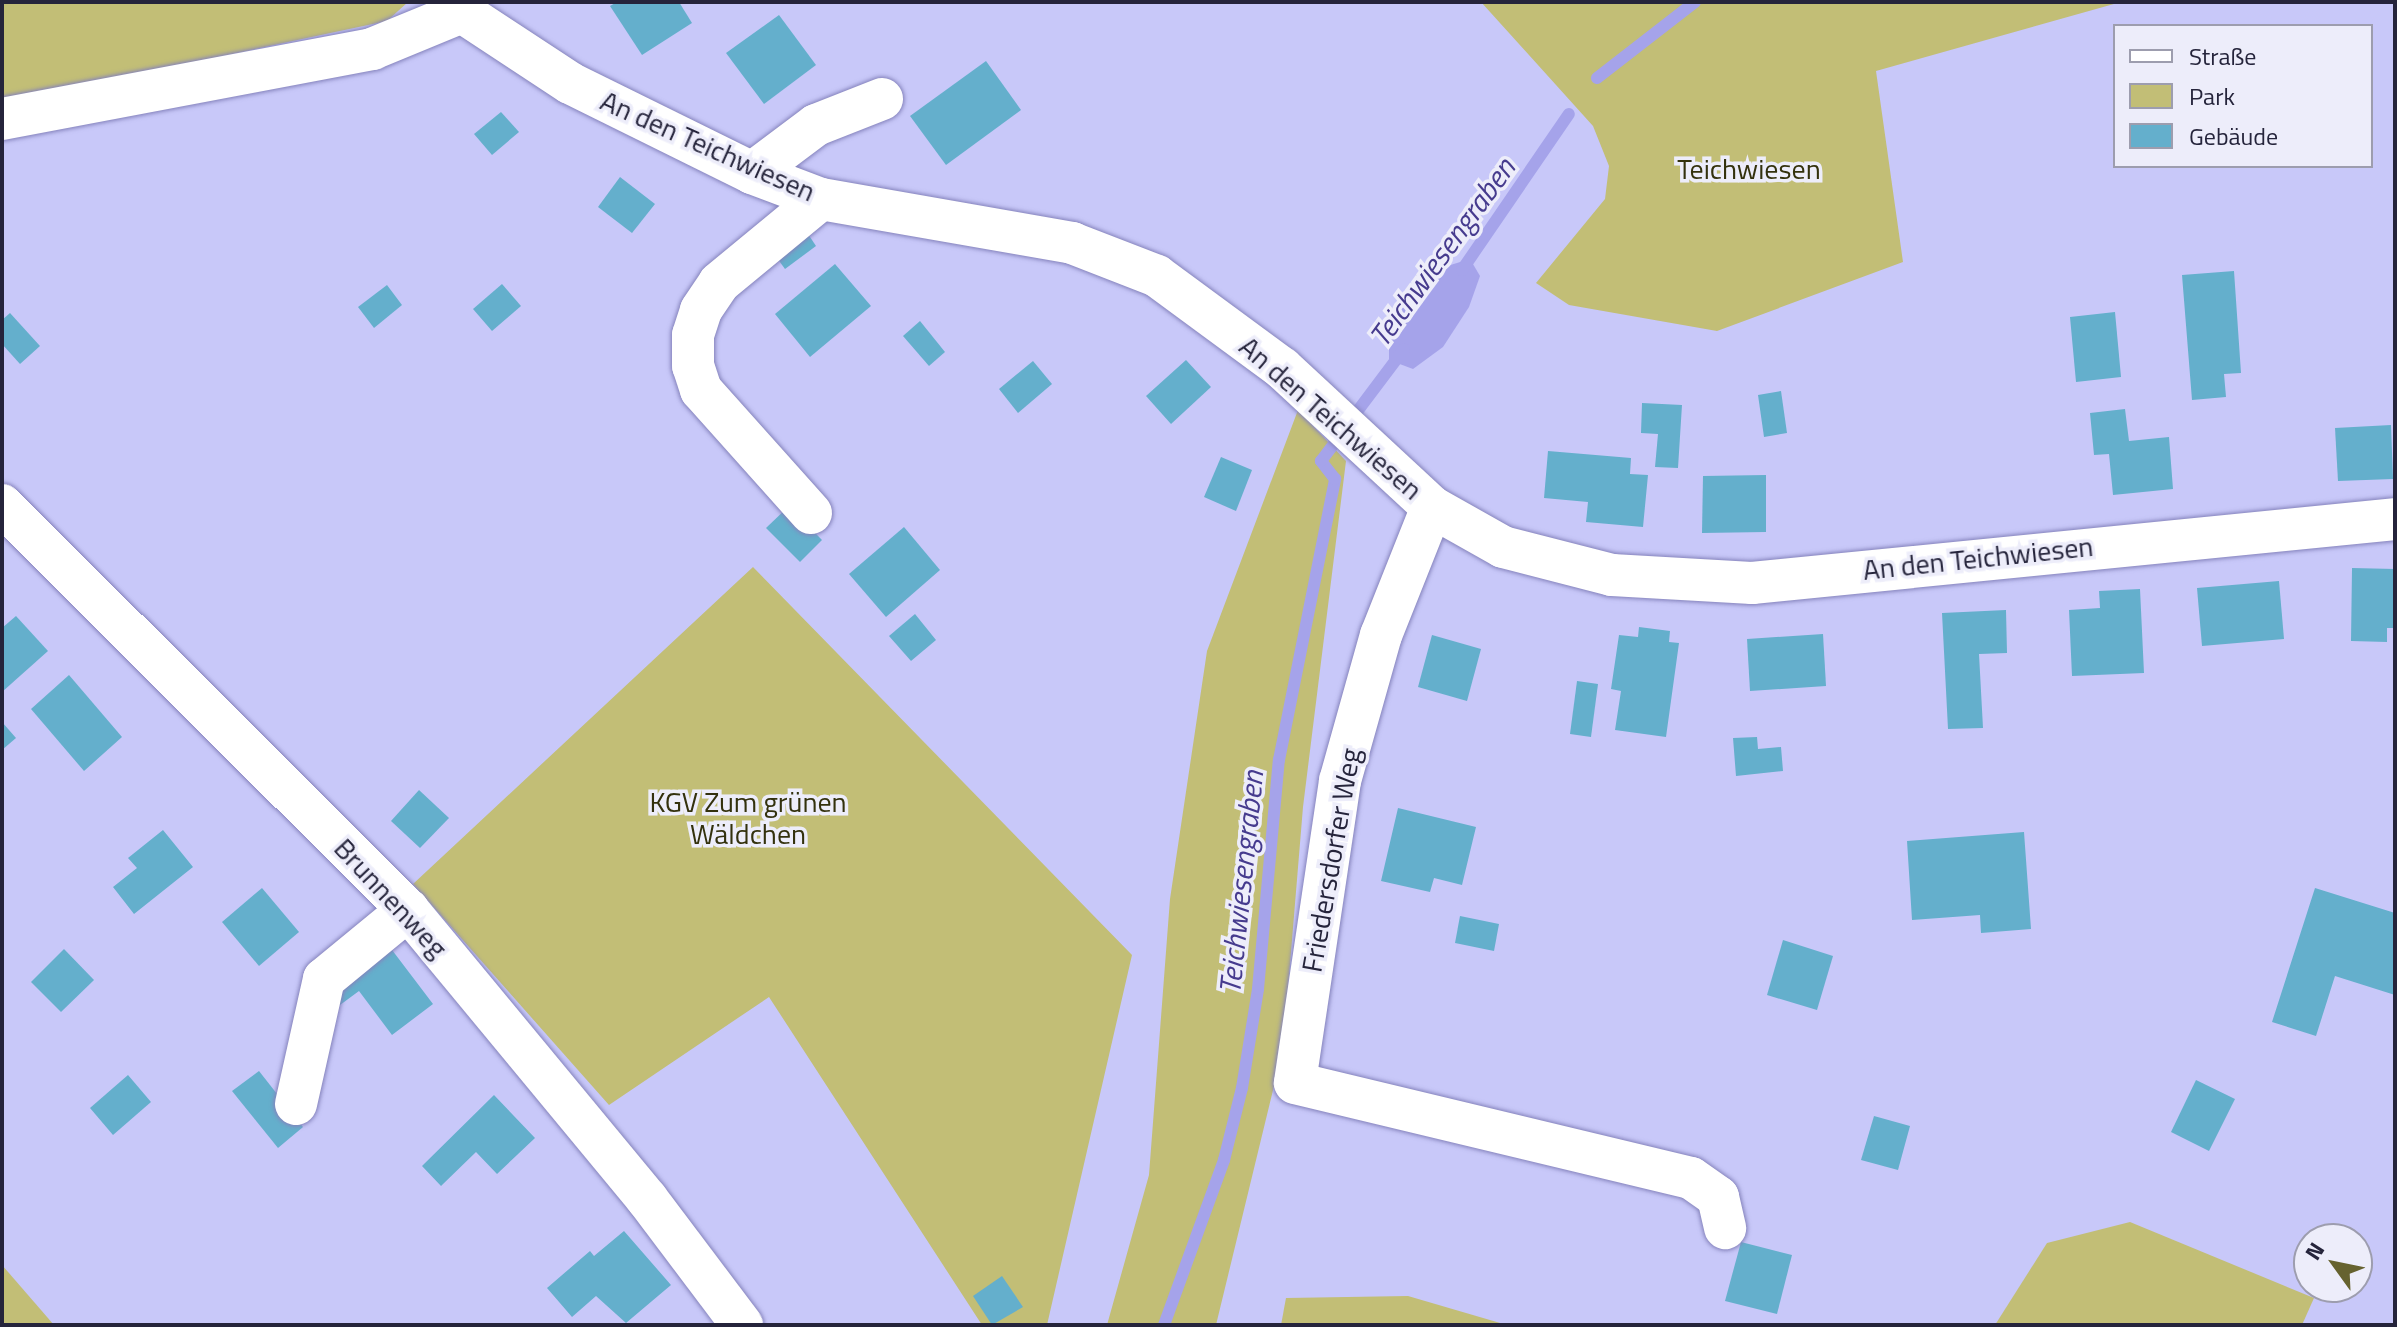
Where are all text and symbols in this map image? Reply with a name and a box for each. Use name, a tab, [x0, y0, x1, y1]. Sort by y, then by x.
legend	[2113, 24, 2373, 168]
text: Straße	[2189, 38, 2256, 74]
text: Park	[2189, 78, 2235, 114]
street label: An den Teichwiesen	[595, 84, 821, 208]
text: Gebäude	[2189, 118, 2278, 154]
water label: Teichwiesengraben	[1362, 151, 1522, 353]
park label: Teichwiesen	[1677, 152, 1821, 186]
street label: An den Teichwiesen	[1233, 329, 1429, 507]
street label: An den Teichwiesen	[1861, 529, 2095, 587]
street label: Friedersdorfer Weg	[1295, 745, 1367, 975]
water label: Teichwiesengraben	[1211, 769, 1271, 995]
park label: KGV Zum grünen Wäldchen	[649, 785, 847, 851]
street label: Brunnenweg	[327, 831, 455, 965]
north arrow	[2293, 1223, 2373, 1303]
text: N	[2296, 1235, 2333, 1267]

